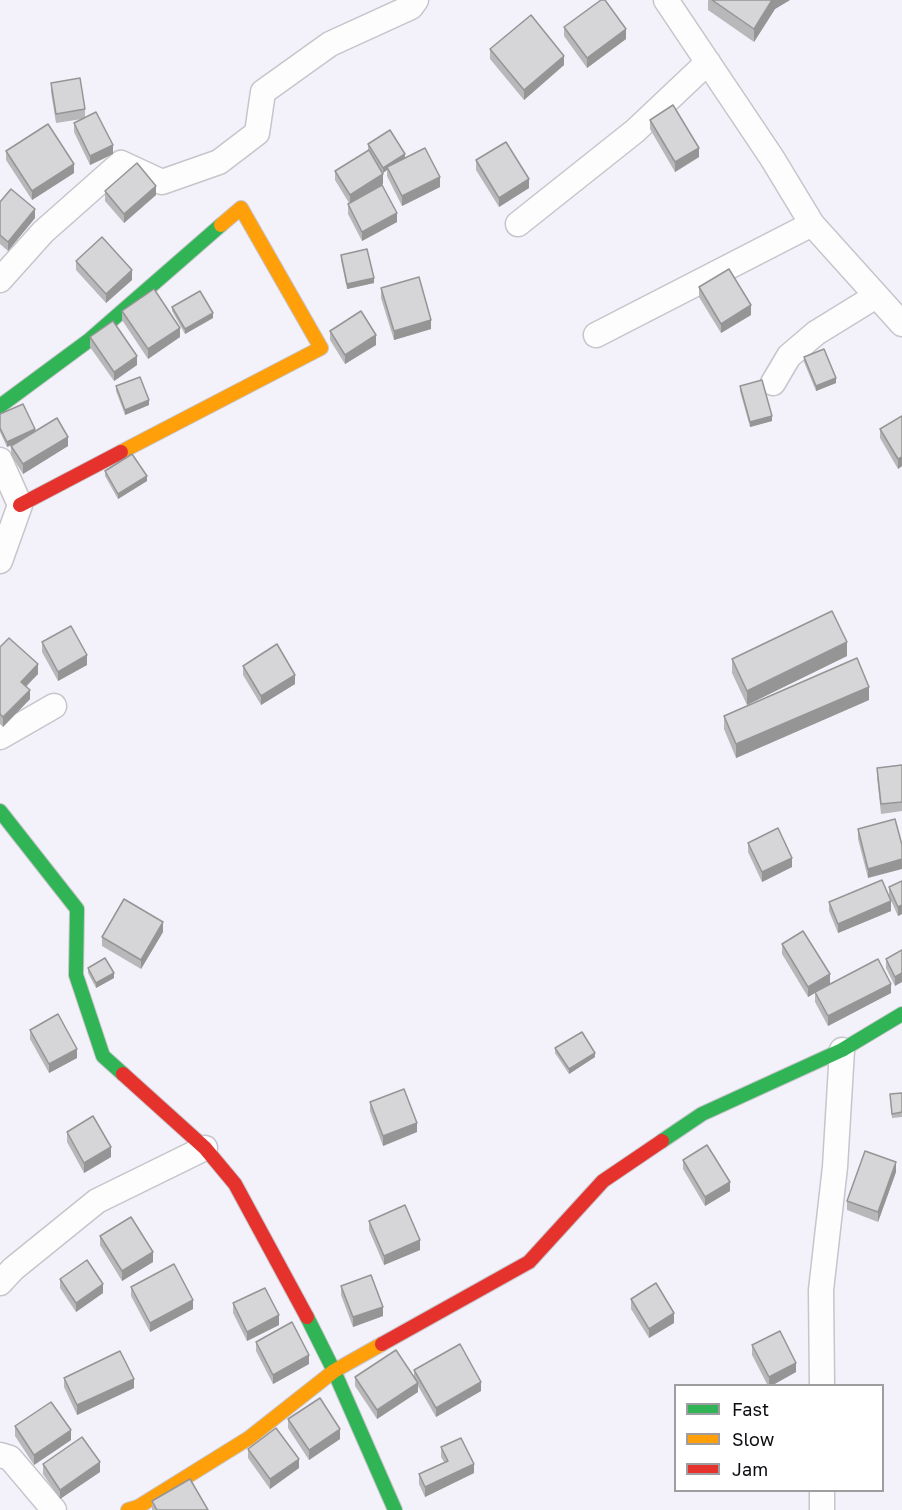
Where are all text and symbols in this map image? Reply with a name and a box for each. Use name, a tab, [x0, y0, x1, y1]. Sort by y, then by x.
legend	[674, 1384, 884, 1492]
text: Fast	[732, 1398, 769, 1420]
text: Slow	[732, 1428, 774, 1450]
text: Jam	[732, 1458, 768, 1480]

